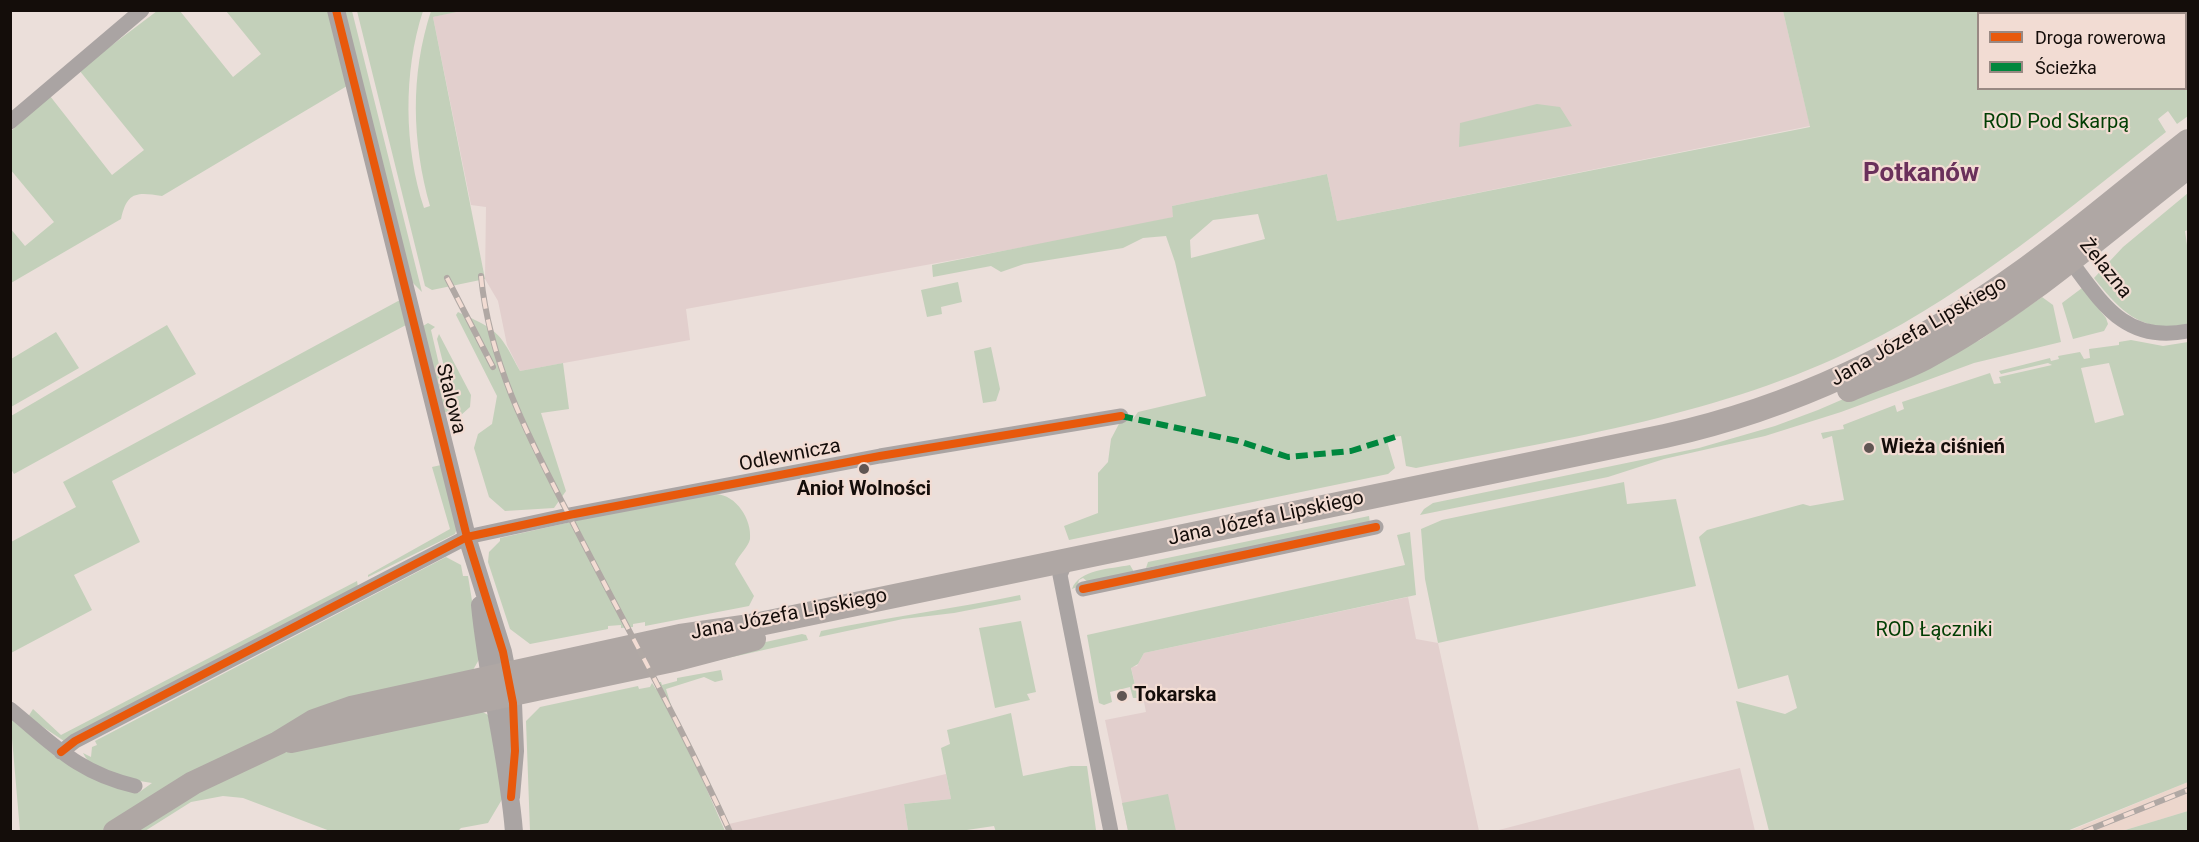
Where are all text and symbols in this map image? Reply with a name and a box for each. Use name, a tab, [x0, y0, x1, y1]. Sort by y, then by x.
legend	[1977, 12, 2187, 90]
text: Droga rowerowa	[2035, 27, 2166, 48]
text: Ścieżka	[2035, 57, 2097, 78]
park label: ROD Pod Skarpą	[1983, 111, 2129, 135]
district label: Potkanów	[1863, 158, 1979, 190]
street label: Żelazna	[2074, 234, 2136, 304]
street label: Jana Józefa Lipskiego	[1827, 272, 2011, 392]
street label: Stalowa	[430, 361, 470, 437]
street label: Odlewnicza	[737, 434, 843, 478]
place label: Wieża ciśnień	[1881, 436, 2005, 460]
marker: Wieża ciśnień	[1862, 441, 1876, 455]
marker: Anioł Wolności	[857, 462, 871, 476]
place label: Anioł Wolności	[797, 478, 931, 502]
street label: Jana Józefa Lipskiego	[1166, 487, 1366, 551]
street label: Jana Józefa Lipskiego	[689, 584, 889, 646]
park label: ROD Łączniki	[1875, 619, 1993, 643]
place label: Tokarska	[1134, 684, 1216, 708]
marker: Tokarska	[1115, 689, 1129, 703]

